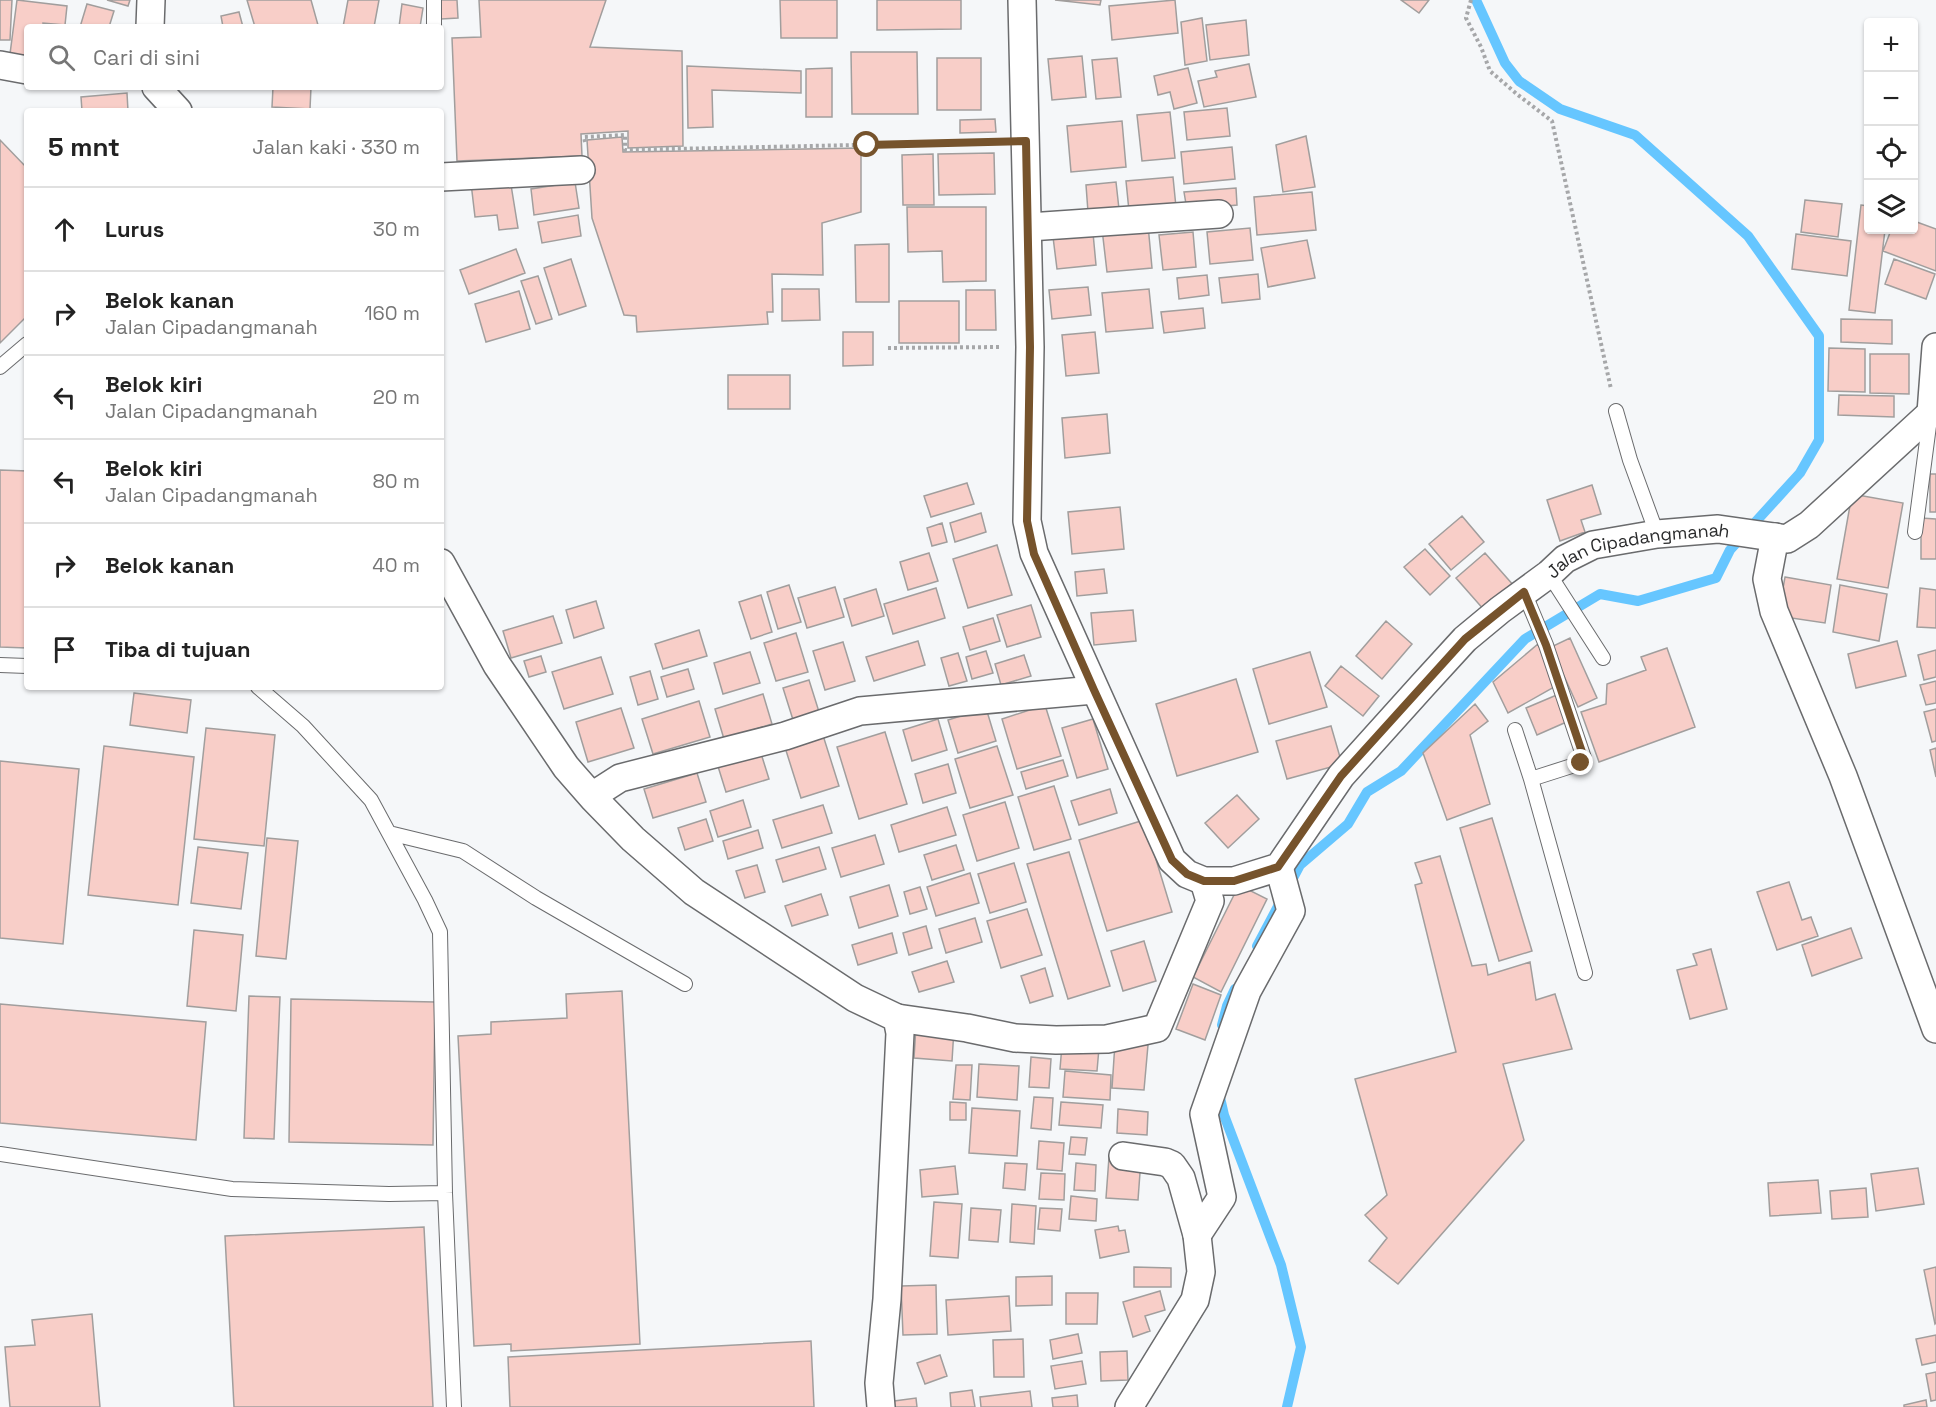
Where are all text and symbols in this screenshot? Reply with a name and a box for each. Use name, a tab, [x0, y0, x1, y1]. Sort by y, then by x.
map controls	[1864, 18, 1918, 234]
button: +	[1864, 18, 1918, 72]
search box	[24, 24, 444, 90]
icon: search	[45, 41, 78, 74]
text: Cari di sini	[93, 43, 200, 71]
button: −	[1864, 72, 1918, 126]
button: locate	[1864, 126, 1918, 180]
text: 5 mnt	[48, 130, 120, 164]
route start	[853, 131, 879, 157]
text: Jalan kaki · 330 m	[252, 134, 420, 160]
button: layers	[1864, 180, 1918, 234]
icon: ahead	[48, 213, 81, 246]
text: Lurus	[105, 215, 164, 243]
text: 30 m	[373, 216, 420, 242]
text: Belok kanan	[105, 286, 234, 314]
icon: right	[48, 297, 81, 330]
text: 160 m	[364, 300, 420, 326]
text: Jalan Cipadangmanah	[105, 314, 318, 340]
text: Belok kiri	[105, 370, 202, 398]
icon: left	[48, 381, 81, 414]
text: 20 m	[373, 384, 420, 410]
text: Jalan Cipadangmanah	[105, 398, 318, 424]
text: Belok kiri	[105, 454, 202, 482]
icon: left	[48, 465, 81, 498]
text: 80 m	[372, 468, 420, 494]
text: Jalan Cipadangmanah	[105, 482, 318, 508]
street label: Jalan Cipadangmanah	[1541, 517, 1731, 583]
icon: right	[48, 549, 81, 582]
text: Belok kanan	[105, 551, 234, 579]
text: 40 m	[372, 552, 420, 578]
icon: arrive	[48, 633, 81, 666]
text: Tiba di tujuan	[105, 635, 251, 663]
route end	[1567, 749, 1593, 775]

